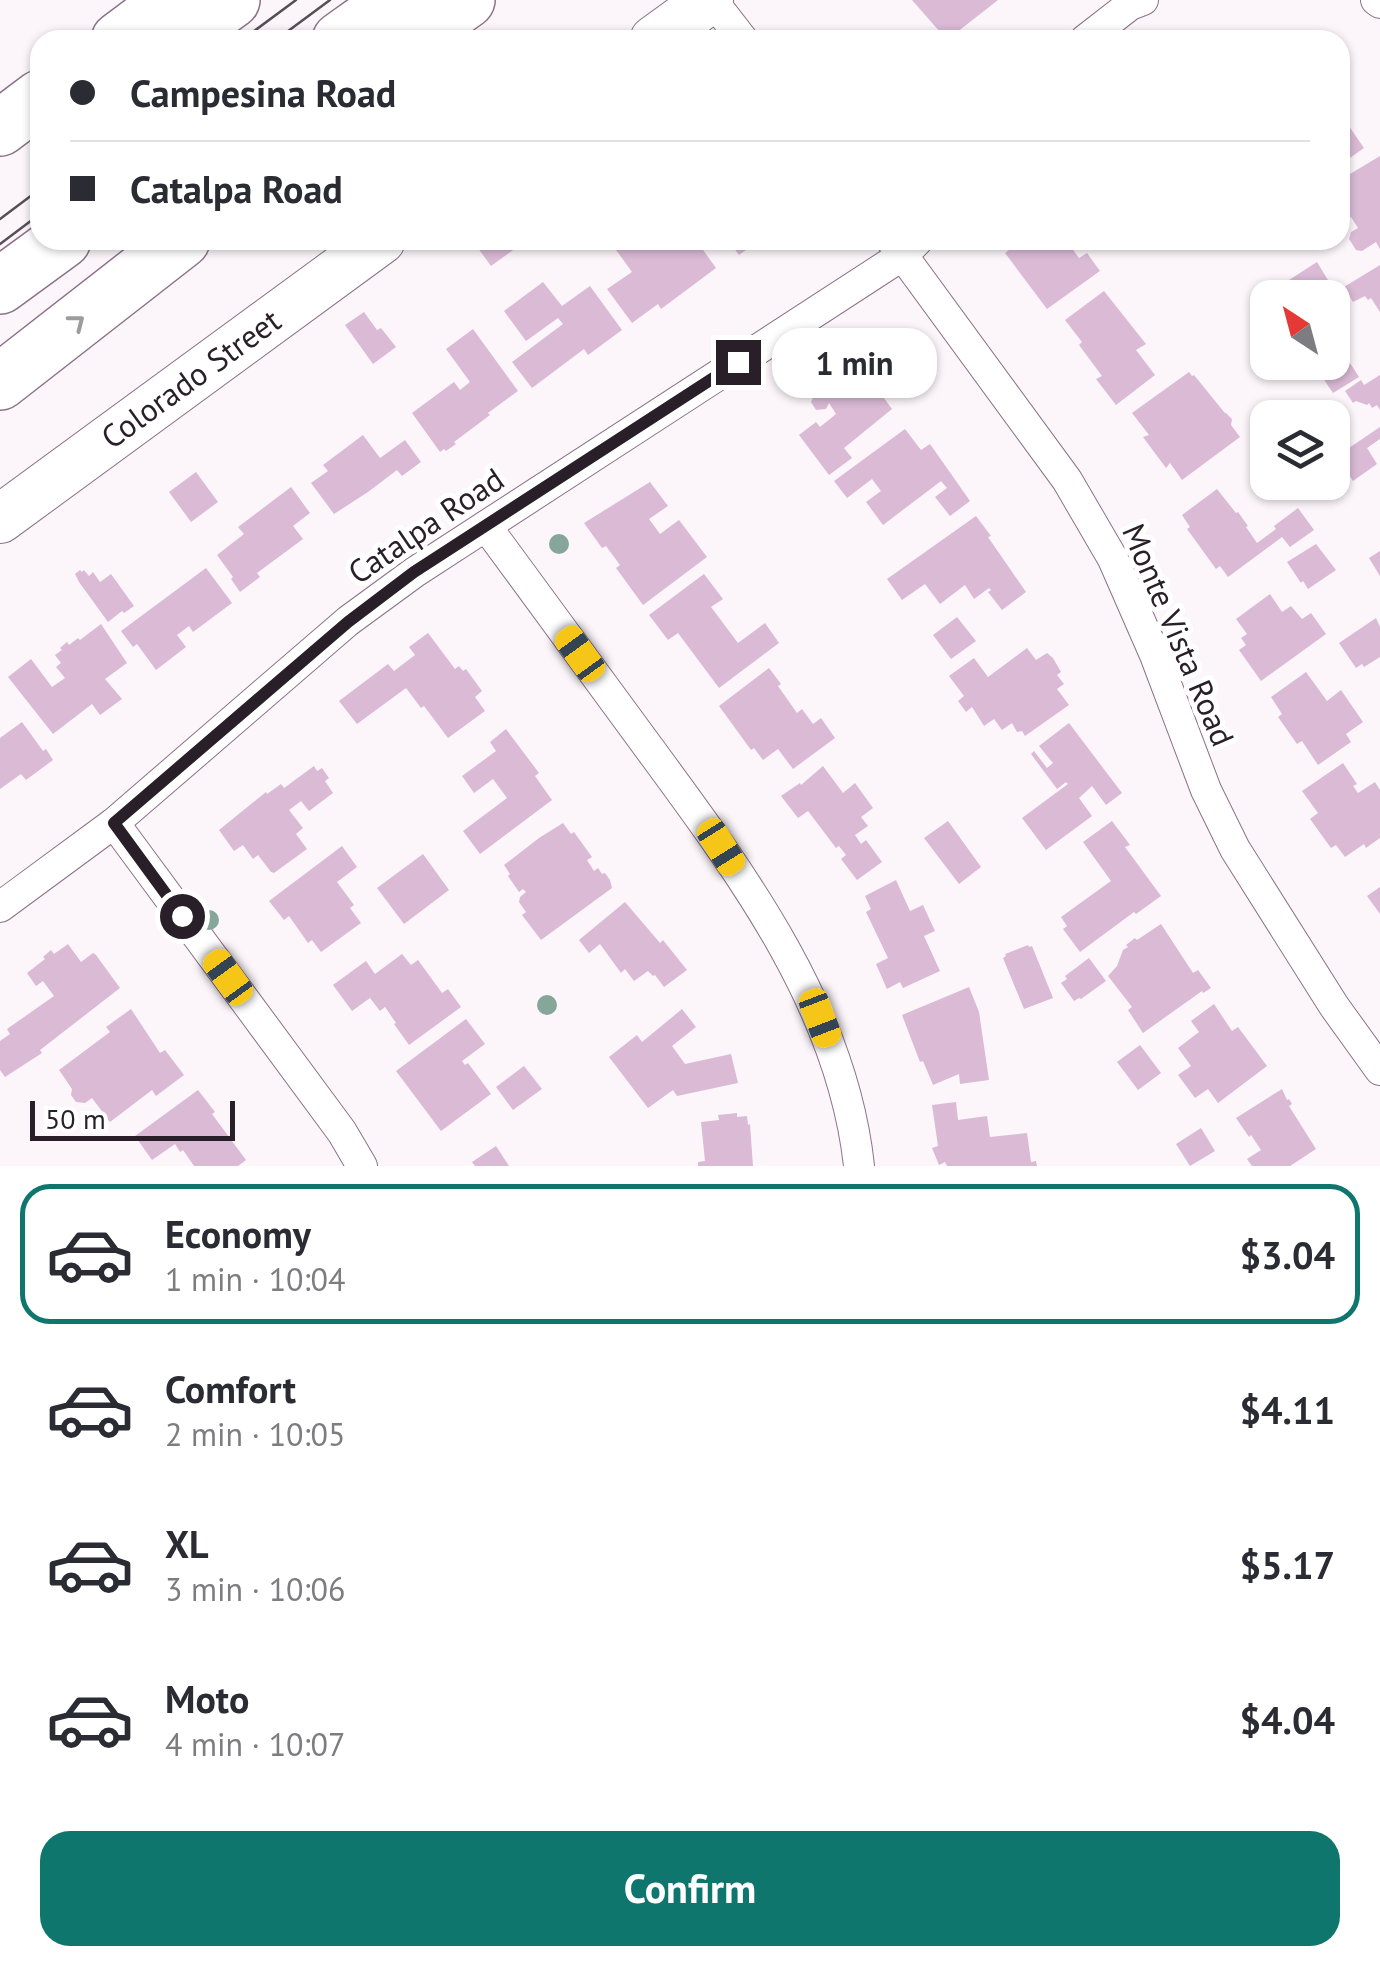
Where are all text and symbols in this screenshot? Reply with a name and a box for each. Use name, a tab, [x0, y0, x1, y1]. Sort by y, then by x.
text: Campesina Road	[130, 68, 396, 117]
text: Catalpa Road	[130, 164, 343, 213]
north arrow	[1250, 280, 1350, 380]
map controls	[1250, 280, 1350, 500]
street label: Colorado Street	[92, 299, 289, 458]
one-way arrow	[66, 316, 84, 334]
callout: 1 min	[773, 327, 938, 397]
route end	[716, 340, 761, 385]
text: 1 min	[815, 342, 894, 384]
button: layers	[1250, 400, 1350, 500]
street label: Catalpa Road	[339, 458, 511, 593]
street label: Monte Vista Road	[1113, 517, 1245, 752]
car	[550, 621, 610, 687]
car	[692, 814, 750, 880]
route start	[160, 894, 205, 939]
car	[198, 944, 258, 1010]
car	[795, 985, 845, 1051]
scale bar	[30, 1096, 235, 1140]
text: 50 m	[45, 1100, 106, 1137]
icon: car	[45, 1209, 135, 1299]
text: Economy	[165, 1209, 311, 1258]
text: $3.04	[1239, 1230, 1335, 1279]
text: 1 min · 10:04	[165, 1258, 345, 1300]
icon: car	[45, 1364, 135, 1454]
text: Comfort	[165, 1364, 296, 1413]
text: $4.11	[1239, 1385, 1335, 1434]
text: 2 min · 10:05	[165, 1413, 345, 1455]
icon: car	[45, 1519, 135, 1609]
text: XL	[165, 1519, 209, 1568]
text: $5.17	[1239, 1540, 1335, 1589]
text: 3 min · 10:06	[165, 1568, 345, 1610]
icon: car	[45, 1674, 135, 1764]
text: Moto	[165, 1674, 249, 1723]
text: $4.04	[1239, 1695, 1335, 1744]
text: 4 min · 10:07	[165, 1723, 345, 1765]
button: Confirm	[40, 1831, 1340, 1946]

